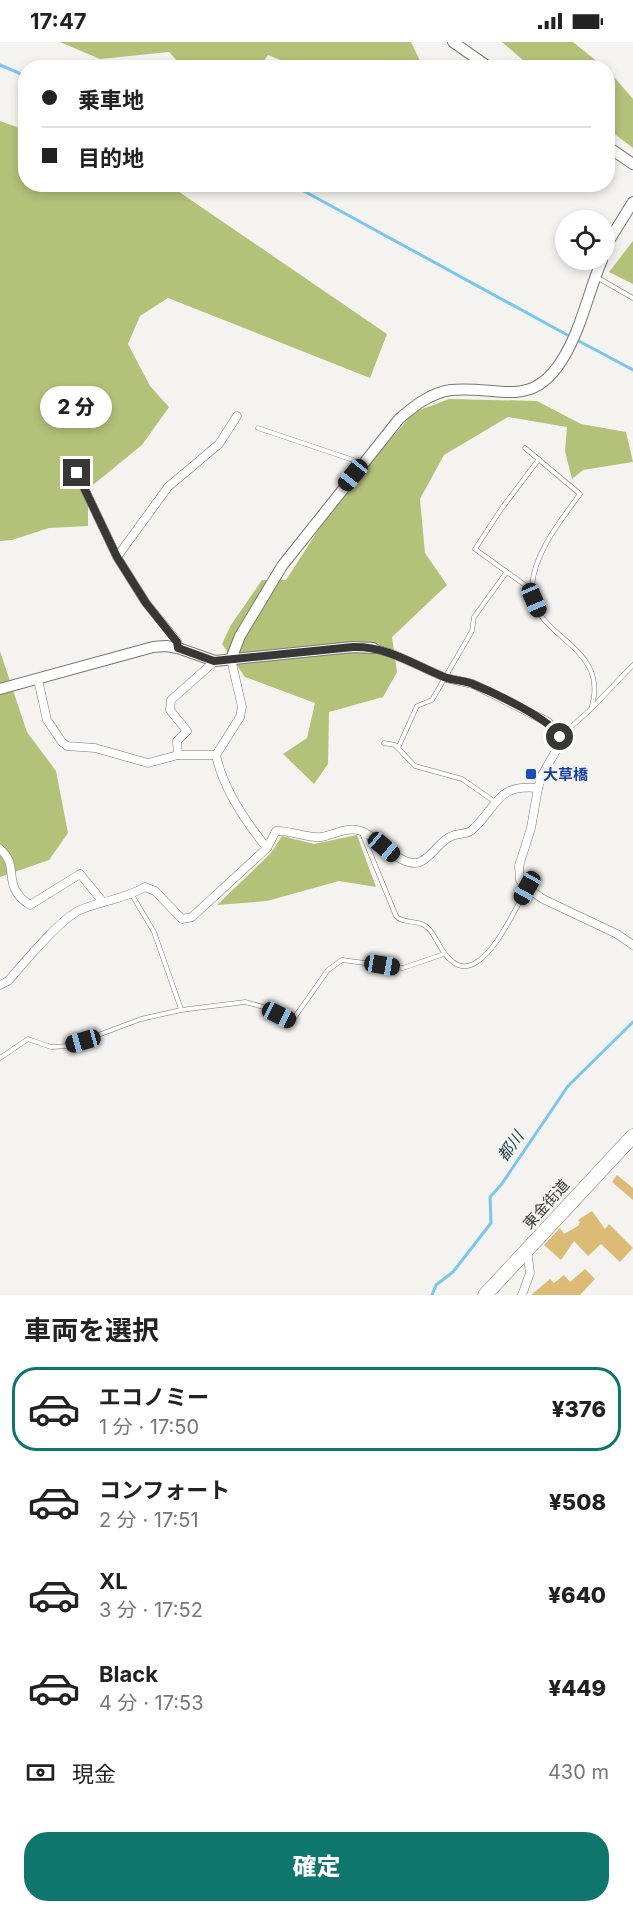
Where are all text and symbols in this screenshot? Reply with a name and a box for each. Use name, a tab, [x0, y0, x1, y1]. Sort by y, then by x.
text: 17:47	[30, 8, 87, 34]
text: 乗車地	[78, 87, 144, 113]
text: 目的地	[78, 145, 144, 171]
map controls	[555, 210, 615, 270]
button: locate	[555, 210, 615, 270]
callout: 2 分	[41, 386, 113, 428]
text: 2 分	[57, 395, 95, 419]
car	[335, 455, 371, 495]
route end	[63, 459, 90, 486]
car	[519, 580, 549, 620]
route start	[546, 723, 573, 750]
place label: 大草橋	[543, 765, 589, 784]
marker: 大草橋	[524, 767, 538, 781]
car	[364, 829, 404, 865]
car	[510, 868, 544, 908]
car	[363, 953, 401, 977]
car	[259, 999, 299, 1031]
car	[63, 1027, 103, 1055]
water label: 都川	[493, 1126, 529, 1165]
street label: 東金街道	[519, 1175, 573, 1233]
text: 車両を選択	[24, 1314, 159, 1347]
icon: car	[27, 1382, 81, 1436]
text: エコノミー	[99, 1384, 209, 1410]
text: ¥376	[552, 1396, 606, 1422]
text: 1 分 · 17:50	[99, 1415, 199, 1439]
icon: car	[27, 1475, 81, 1529]
text: コンフォート	[99, 1477, 230, 1503]
text: ¥508	[549, 1489, 606, 1515]
text: 2 分 · 17:51	[99, 1508, 199, 1532]
icon: car	[27, 1568, 81, 1622]
text: XL	[99, 1568, 128, 1594]
text: ¥640	[548, 1582, 606, 1608]
text: 3 分 · 17:52	[99, 1598, 203, 1622]
icon: car	[27, 1661, 81, 1715]
text: Black	[99, 1661, 158, 1687]
text: ¥449	[548, 1675, 606, 1701]
text: 4 分 · 17:53	[99, 1691, 204, 1715]
icon: cash	[24, 1756, 57, 1789]
text: 430 m	[548, 1760, 609, 1784]
text: 現金	[72, 1761, 116, 1787]
button: 確定	[24, 1832, 609, 1901]

